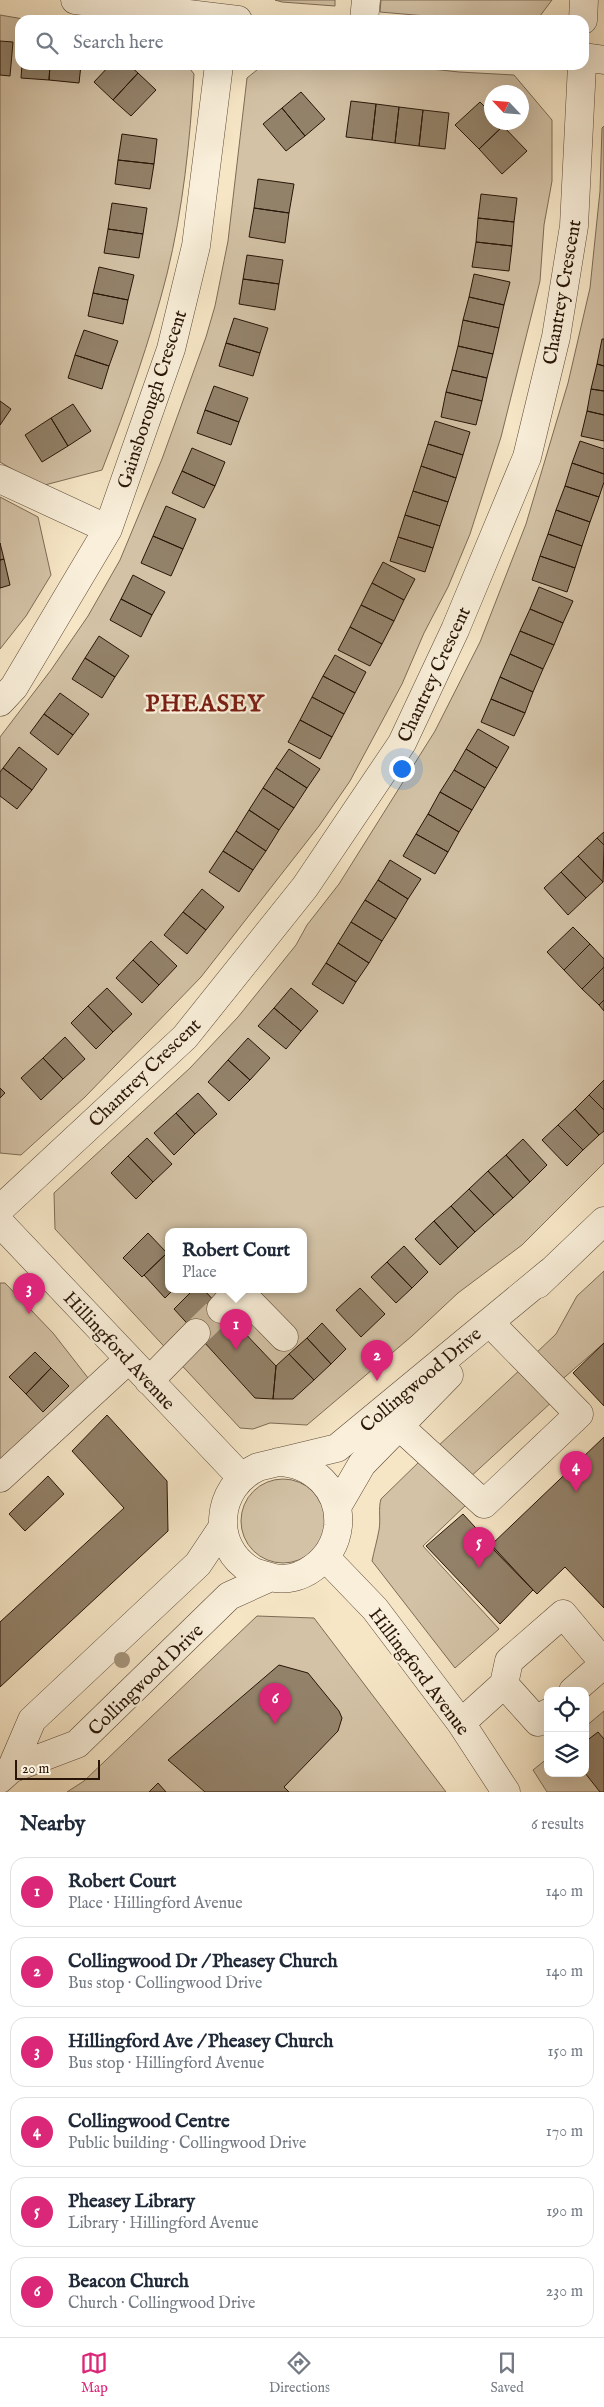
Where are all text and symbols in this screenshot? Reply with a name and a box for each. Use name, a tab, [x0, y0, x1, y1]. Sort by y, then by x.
search box	[15, 15, 589, 70]
icon: search	[33, 29, 61, 57]
text: Search here	[73, 31, 164, 55]
north arrow	[484, 85, 529, 130]
street label: Chantrey Crescent	[538, 217, 588, 367]
street label: Gainsborough Crescent	[113, 307, 193, 492]
street label: Chantrey Crescent	[393, 603, 477, 747]
district label: PHEASEY	[145, 689, 265, 720]
your location	[389, 756, 415, 782]
street label: Chantrey Crescent	[84, 1013, 207, 1133]
popup	[165, 1228, 307, 1293]
text: Robert Court	[182, 1239, 290, 1263]
text: Place	[182, 1263, 217, 1283]
pin: 3	[13, 1273, 45, 1314]
street label: Hillingford Avenue	[57, 1287, 180, 1416]
pin: 1	[220, 1309, 252, 1350]
street label: Collingwood Drive	[356, 1323, 487, 1438]
pin: 2	[361, 1340, 393, 1381]
pin: 4	[560, 1451, 592, 1492]
pin: 5	[463, 1527, 495, 1568]
street label: Hillingford Avenue	[363, 1604, 474, 1741]
street label: Collingwood Drive	[84, 1619, 209, 1742]
pin: 6	[259, 1683, 291, 1724]
map controls	[544, 1687, 589, 1777]
button: locate	[544, 1687, 589, 1732]
button: layers	[544, 1732, 589, 1777]
scale bar	[15, 1757, 100, 1780]
text: 20 m	[22, 1760, 49, 1778]
text: Nearby	[20, 1811, 85, 1838]
text: 6 results	[531, 1815, 584, 1835]
text: Robert Court	[68, 1870, 176, 1894]
text: 1	[34, 1882, 40, 1902]
text: 140 m	[545, 1882, 583, 1902]
text: Place · Hillingford Avenue	[68, 1894, 243, 1914]
text: Collingwood Dr / Pheasey Church	[68, 1950, 338, 1974]
text: 2	[33, 1962, 41, 1982]
text: 140 m	[545, 1962, 583, 1982]
text: Bus stop · Collingwood Drive	[68, 1974, 262, 1994]
text: Hillingford Ave / Pheasey Church	[68, 2030, 333, 2054]
text: 3	[34, 2042, 40, 2062]
text: 150 m	[548, 2042, 583, 2062]
text: Bus stop · Hillingford Avenue	[68, 2054, 264, 2074]
text: Collingwood Centre	[68, 2110, 230, 2134]
text: 4	[33, 2122, 41, 2142]
text: 170 m	[546, 2122, 583, 2142]
text: Public building · Collingwood Drive	[68, 2134, 306, 2154]
text: Pheasey Library	[68, 2190, 195, 2214]
text: 5	[34, 2202, 40, 2222]
text: 190 m	[546, 2202, 583, 2222]
text: Library · Hillingford Avenue	[68, 2214, 259, 2234]
text: Beacon Church	[68, 2270, 189, 2294]
text: 6	[34, 2282, 40, 2302]
text: 230 m	[546, 2282, 583, 2302]
text: Church · Collingwood Drive	[68, 2294, 255, 2314]
tab: Map	[80, 2349, 108, 2397]
tab: Directions	[269, 2349, 330, 2397]
tab: Saved	[491, 2349, 524, 2397]

